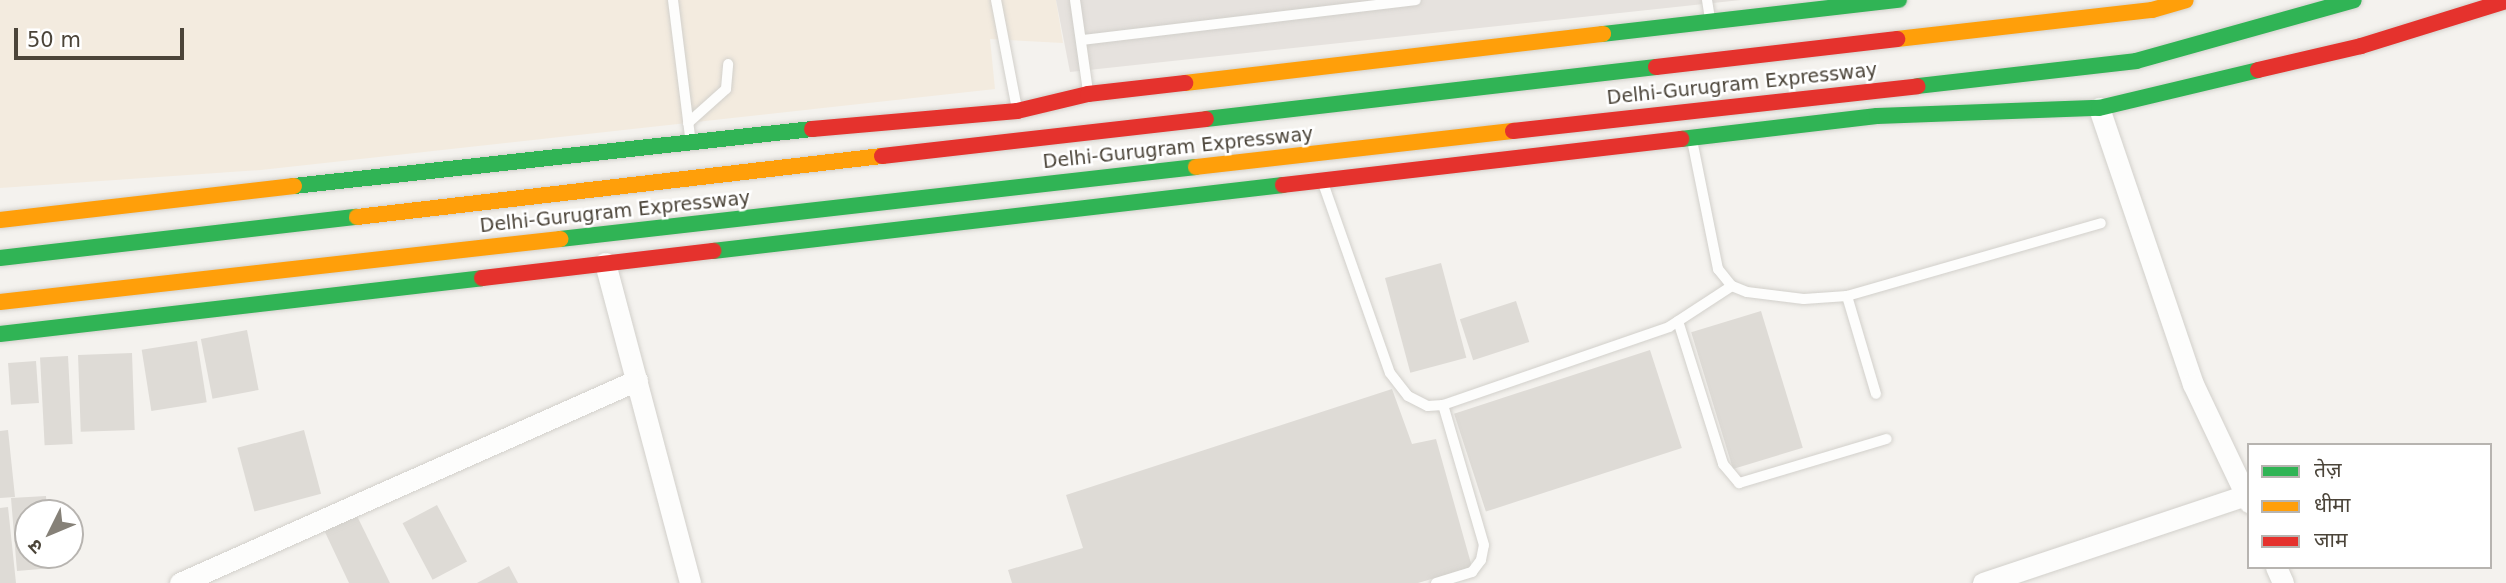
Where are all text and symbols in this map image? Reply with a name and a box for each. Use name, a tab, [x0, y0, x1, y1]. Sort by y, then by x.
scale bar	[18, 14, 187, 58]
text: 50 m	[27, 28, 81, 52]
street label: Delhi-Gurugram Expressway	[1606, 58, 1878, 110]
street label: Delhi-Gurugram Expressway	[1042, 122, 1314, 174]
street label: Delhi-Gurugram Expressway	[479, 186, 751, 238]
legend	[2247, 443, 2492, 569]
text: तेज़	[2314, 458, 2342, 482]
text: धीमा	[2314, 493, 2350, 517]
north arrow	[14, 499, 84, 569]
text: जाम	[2314, 528, 2348, 552]
text: उ	[23, 535, 47, 559]

